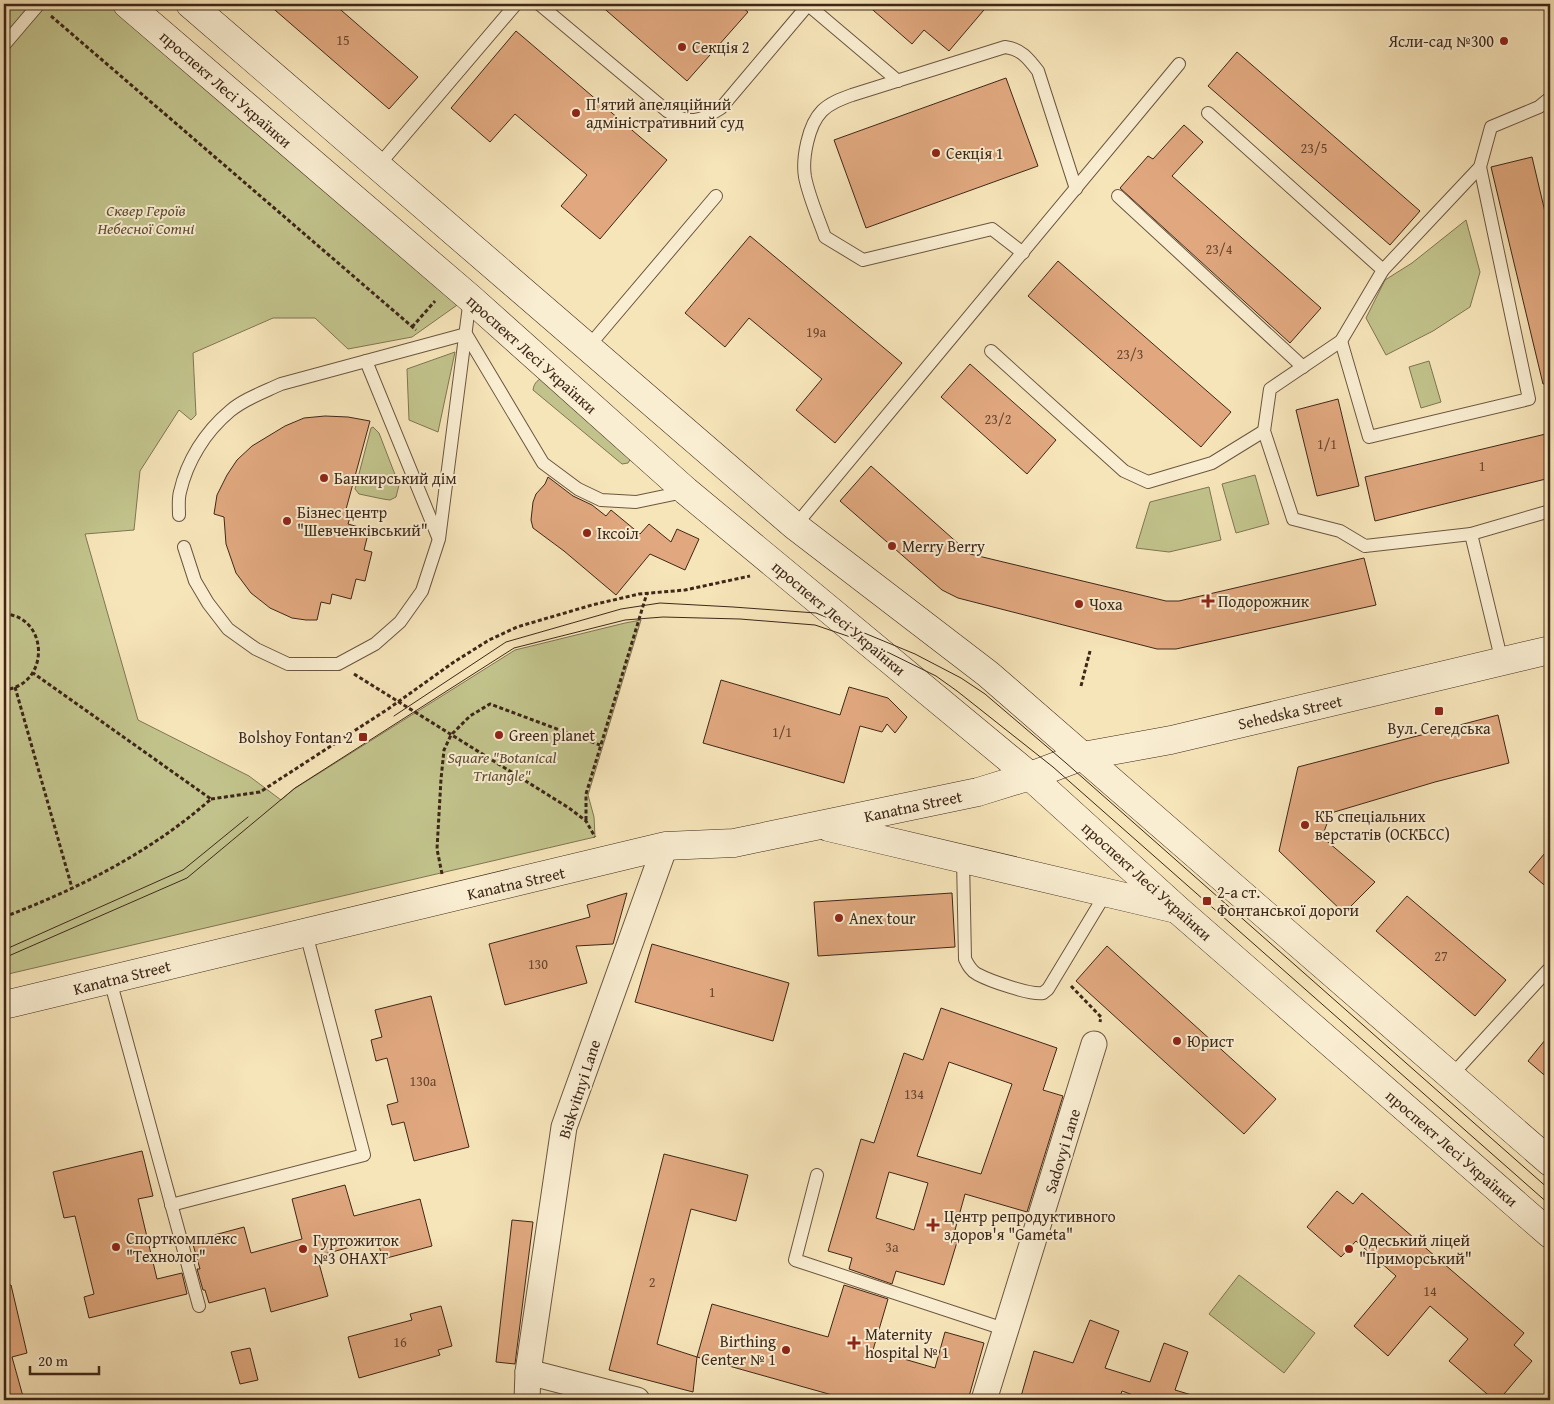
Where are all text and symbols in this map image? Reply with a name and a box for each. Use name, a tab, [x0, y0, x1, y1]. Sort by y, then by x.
street label: проспект Лесі Українки	[155, 25, 298, 154]
place label: Ясли-сад №300	[1388, 29, 1494, 53]
house number: 15	[336, 30, 350, 50]
place label: Секція 2	[692, 35, 750, 59]
marker: Ясли-сад №300	[1498, 35, 1510, 47]
marker: Секція 2	[676, 41, 688, 53]
place label: П'ятий апеляційний адміністративний суд	[586, 92, 744, 134]
marker: П'ятий апеляційний адміністративний суд	[570, 107, 582, 119]
house number: 23/5	[1301, 138, 1327, 158]
place label: Секція 1	[946, 141, 1004, 165]
marker: Секція 1	[930, 147, 942, 159]
park label: Сквер Героїв Небесної Сотні	[98, 198, 194, 240]
house number: 23/4	[1206, 239, 1233, 259]
street label: проспект Лесі Українки	[461, 289, 603, 420]
house number: 19а	[806, 322, 826, 342]
house number: 23/3	[1117, 344, 1143, 364]
house number: 23/2	[985, 409, 1011, 429]
house number: 1/1	[1317, 434, 1337, 454]
house number: 1	[1479, 456, 1485, 476]
place label: Банкирський дім	[334, 466, 457, 490]
marker: Банкирський дім	[318, 472, 330, 484]
place label: Бізнес центр "Шевченківський"	[297, 500, 428, 542]
marker: Бізнес центр "Шевченківський"	[281, 515, 293, 527]
place label: Іксоіл	[597, 521, 639, 545]
marker: Іксоіл	[581, 527, 593, 539]
place label: Merry Berry	[902, 534, 985, 558]
marker: Merry Berry	[886, 540, 898, 552]
street label: проспект Лесі Українки	[767, 555, 912, 682]
place label: Подорожник	[1218, 589, 1310, 613]
place label: Чоха	[1089, 592, 1123, 616]
marker: Подорожник	[1202, 595, 1214, 607]
marker: Чоха	[1073, 598, 1085, 610]
street label: Sehedska Street	[1235, 688, 1345, 736]
marker: Вул. Сегедська	[1433, 705, 1445, 717]
place label: Вул. Сегедська	[1387, 716, 1491, 740]
house number: 1/1	[772, 722, 792, 742]
place label: Green planet	[509, 723, 595, 747]
place label: Bolshoy Fontan 2	[239, 725, 353, 749]
marker: Green planet	[493, 729, 505, 741]
marker: Bolshoy Fontan 2	[357, 731, 369, 743]
park label: Square "Botanical Triangle"	[447, 745, 557, 787]
street label: Kanatna Street	[862, 784, 965, 828]
place label: КБ спеціальних верстатів (ОСКБСС)	[1315, 804, 1450, 846]
street label: проспект Лесі Українки	[1076, 816, 1218, 947]
marker: КБ спеціальних верстатів (ОСКБСС)	[1299, 819, 1311, 831]
street label: Kanatna Street	[465, 860, 568, 906]
place label: 2-а ст. Фонтанської дороги	[1217, 880, 1359, 922]
marker: 2-а ст. Фонтанської дороги	[1201, 895, 1213, 907]
place label: Anex tour	[849, 906, 916, 930]
marker: Anex tour	[833, 912, 845, 924]
house number: 27	[1434, 946, 1448, 966]
street label: Kanatna Street	[71, 953, 174, 1001]
house number: 130	[528, 954, 548, 974]
house number: 1	[709, 982, 715, 1002]
place label: Юрист	[1187, 1029, 1234, 1053]
marker: Юрист	[1171, 1035, 1183, 1047]
street label: Biskvitnyi Lane	[552, 1036, 606, 1142]
house number: 130а	[410, 1071, 437, 1091]
house number: 134	[904, 1084, 924, 1104]
street label: проспект Лесі Українки	[1381, 1084, 1524, 1213]
street label: Sadovyi Lane	[1038, 1106, 1086, 1196]
place label: Центр репродуктивного здоров'я "Gameta"	[944, 1204, 1116, 1246]
marker: Центр репродуктивного здоров'я "Gameta"	[926, 1218, 940, 1232]
place label: Спорткомплекс "Технолог"	[126, 1226, 237, 1268]
place label: Гуртожиток №3 ОНАХТ	[313, 1228, 400, 1270]
place label: Одеський ліцей "Приморський"	[1359, 1228, 1472, 1270]
house number: 3а	[885, 1237, 899, 1257]
marker: Спорткомплекс "Технолог"	[110, 1241, 122, 1253]
marker: Гуртожиток №3 ОНАХТ	[297, 1243, 309, 1255]
marker: Одеський ліцей "Приморський"	[1343, 1243, 1355, 1255]
house number: 2	[649, 1272, 655, 1292]
house number: 14	[1423, 1281, 1437, 1301]
place label: Maternity hospital № 1	[865, 1322, 949, 1364]
place label: Birthing Center № 1	[701, 1329, 776, 1371]
house number: 16	[393, 1332, 407, 1352]
marker: Maternity hospital № 1	[847, 1336, 861, 1350]
scale bar	[30, 1344, 99, 1376]
marker: Birthing Center № 1	[780, 1344, 792, 1356]
text: 20 m	[38, 1350, 69, 1371]

